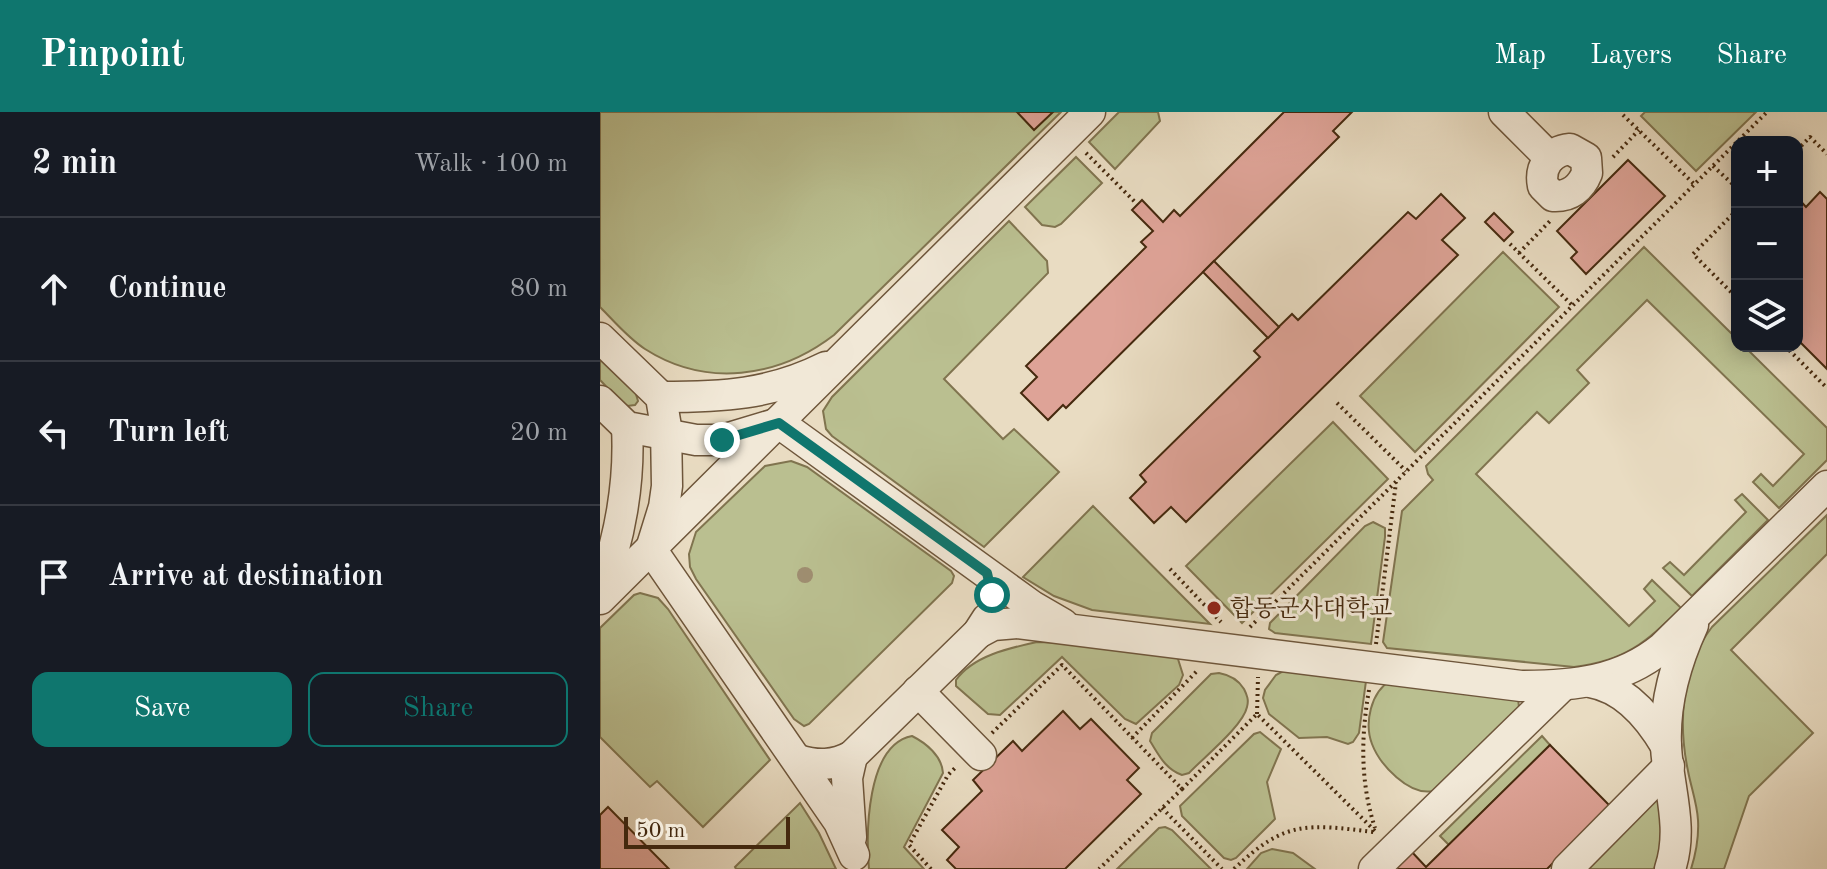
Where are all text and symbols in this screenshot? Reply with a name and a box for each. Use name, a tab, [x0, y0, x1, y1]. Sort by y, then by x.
text: Pinpoint	[40, 37, 185, 75]
text: Map	[1494, 42, 1546, 70]
text: Layers	[1590, 42, 1672, 70]
text: Share	[1716, 42, 1787, 70]
map controls	[1731, 136, 1803, 352]
button: +	[1731, 136, 1803, 208]
text: 2 min	[32, 147, 117, 181]
text: Walk · 100 m	[414, 151, 568, 177]
button: −	[1731, 208, 1803, 280]
icon: ahead	[32, 267, 76, 311]
text: Continue	[108, 274, 227, 304]
text: 80 m	[510, 276, 568, 302]
button: layers	[1731, 280, 1803, 352]
icon: left	[32, 411, 76, 455]
text: Turn left	[108, 418, 229, 448]
text: 20 m	[510, 420, 568, 446]
route end	[704, 422, 740, 458]
icon: arrive	[32, 555, 76, 599]
text: Arrive at destination	[108, 562, 383, 592]
route start	[974, 577, 1010, 613]
place label: 합동군사대학교	[1230, 596, 1392, 622]
marker: 합동군사대학교	[1205, 599, 1223, 617]
button: Save	[32, 672, 292, 747]
button: Share	[308, 672, 568, 747]
scale bar	[624, 813, 790, 849]
text: 50 m	[636, 820, 685, 842]

